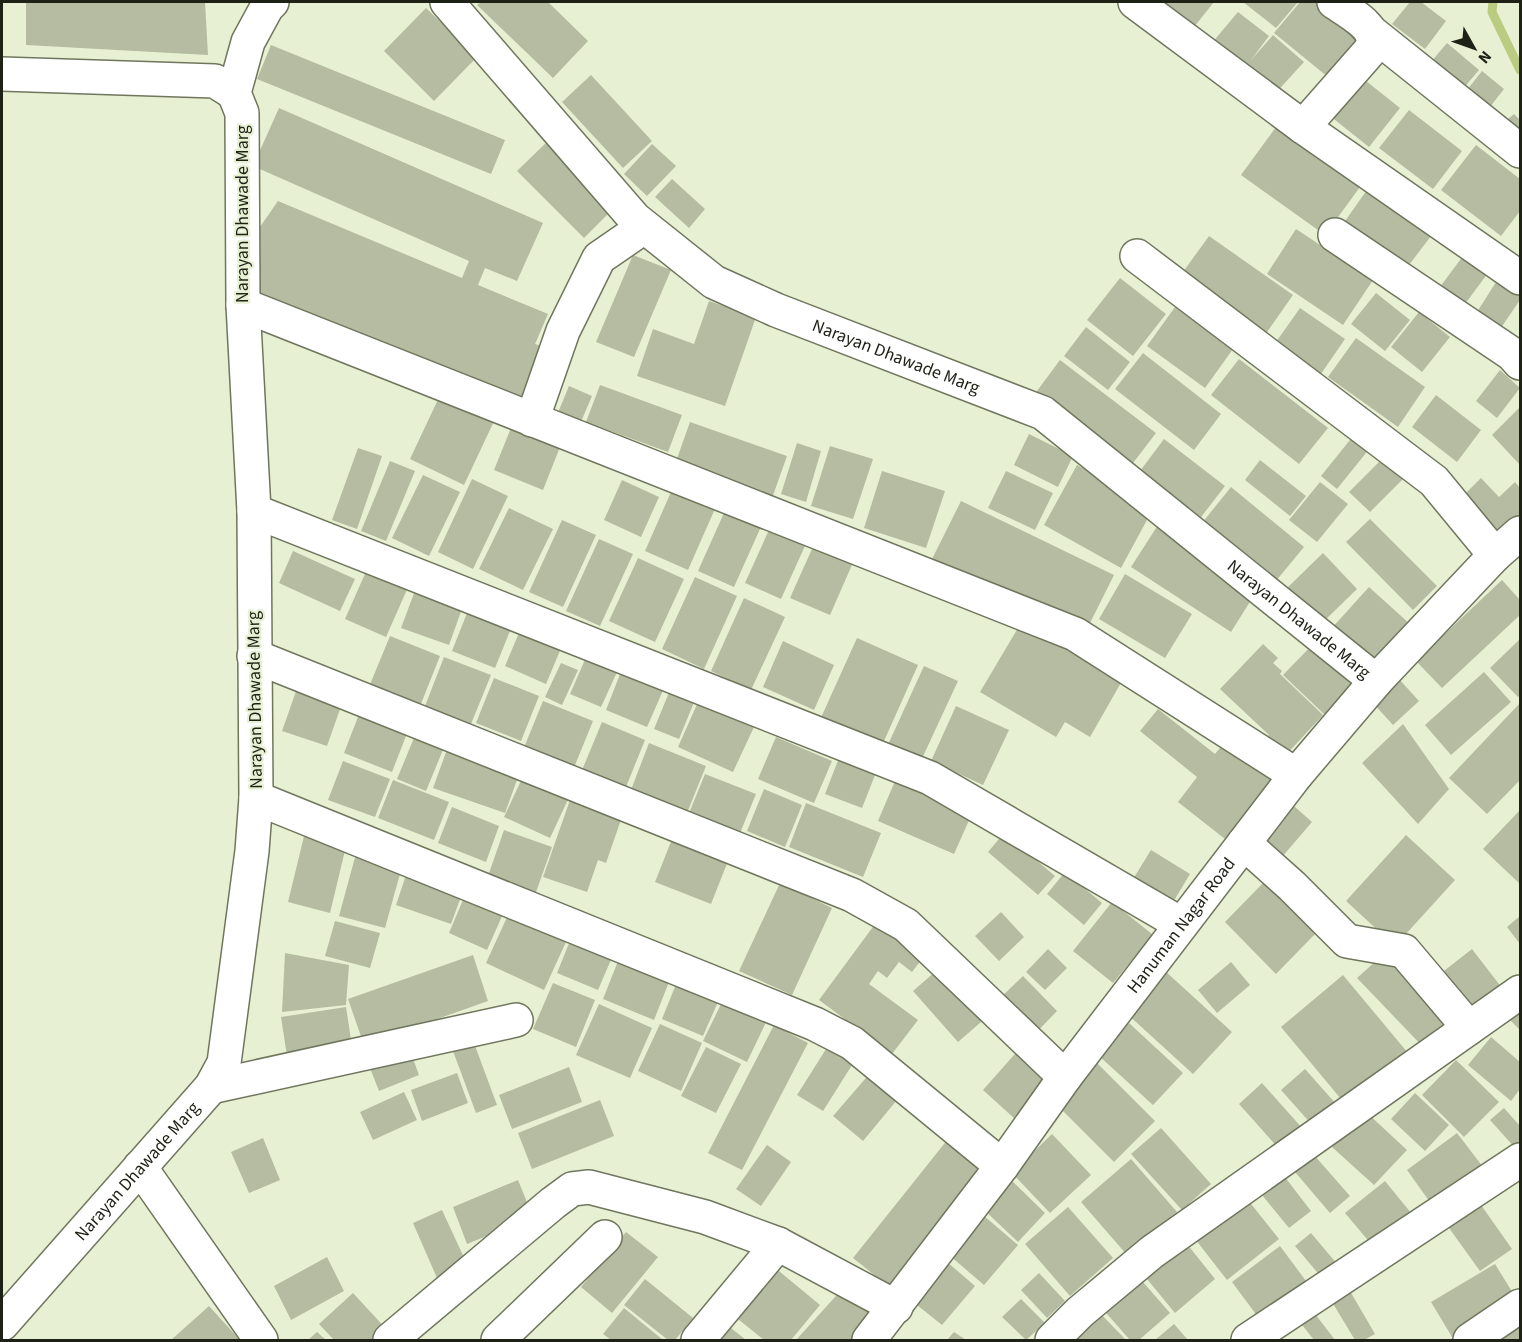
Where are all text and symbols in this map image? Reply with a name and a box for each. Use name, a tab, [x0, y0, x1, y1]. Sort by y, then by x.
north arrow	[1444, 18, 1504, 78]
text: N	[1473, 46, 1497, 68]
street label: Narayan Dhawade Marg	[230, 125, 255, 303]
street label: Narayan Dhawade Marg	[809, 313, 984, 400]
street label: Narayan Dhawade Marg	[1222, 554, 1376, 685]
street label: Narayan Dhawade Marg	[241, 611, 269, 789]
street label: Hanuman Nagar Road	[1121, 852, 1241, 998]
street label: Narayan Dhawade Marg	[69, 1096, 205, 1246]

